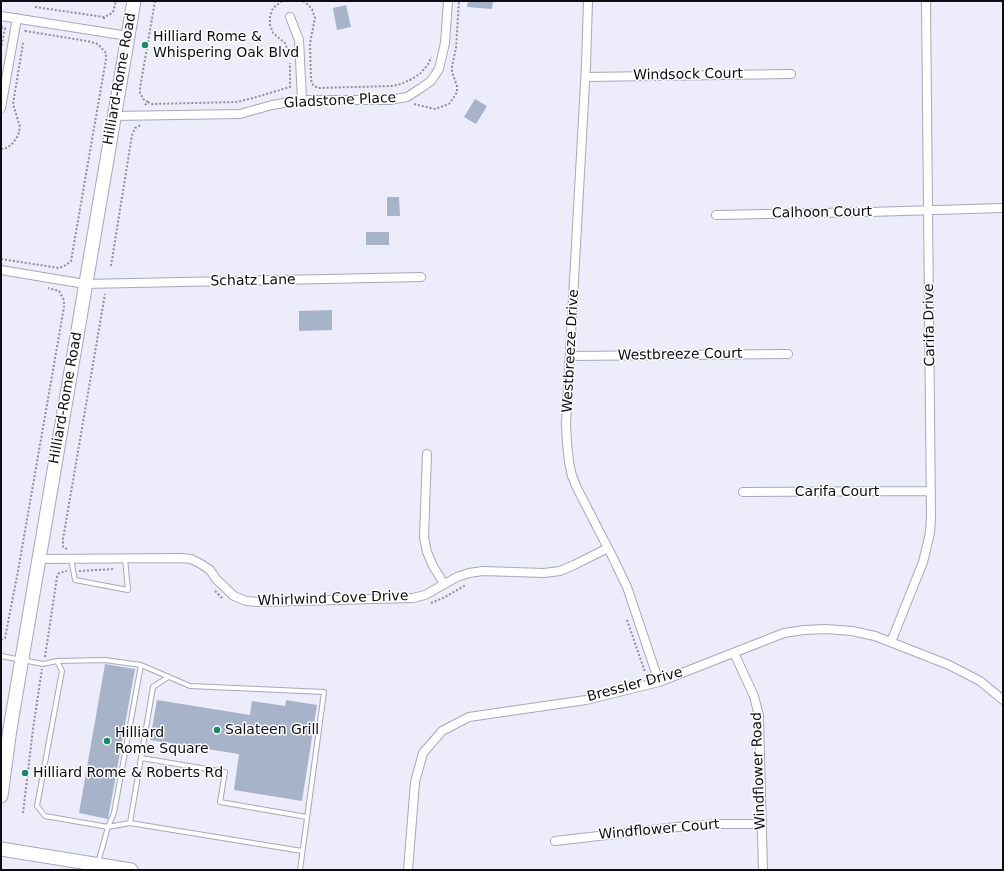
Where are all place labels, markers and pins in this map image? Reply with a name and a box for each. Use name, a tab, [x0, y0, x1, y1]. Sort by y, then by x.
place label: Hilliard Rome & Whispering Oak Blvd	[153, 29, 299, 62]
marker: Hilliard Rome & Whispering Oak Blvd	[140, 40, 150, 50]
place label: Salateen Grill	[225, 722, 319, 738]
place label: Hilliard Rome Square	[115, 725, 209, 758]
marker: Salateen Grill	[212, 725, 222, 735]
marker: Hilliard Rome Square	[102, 736, 112, 746]
place label: Hilliard Rome & Roberts Rd	[33, 765, 223, 781]
marker: Hilliard Rome & Roberts Rd	[20, 768, 30, 778]

